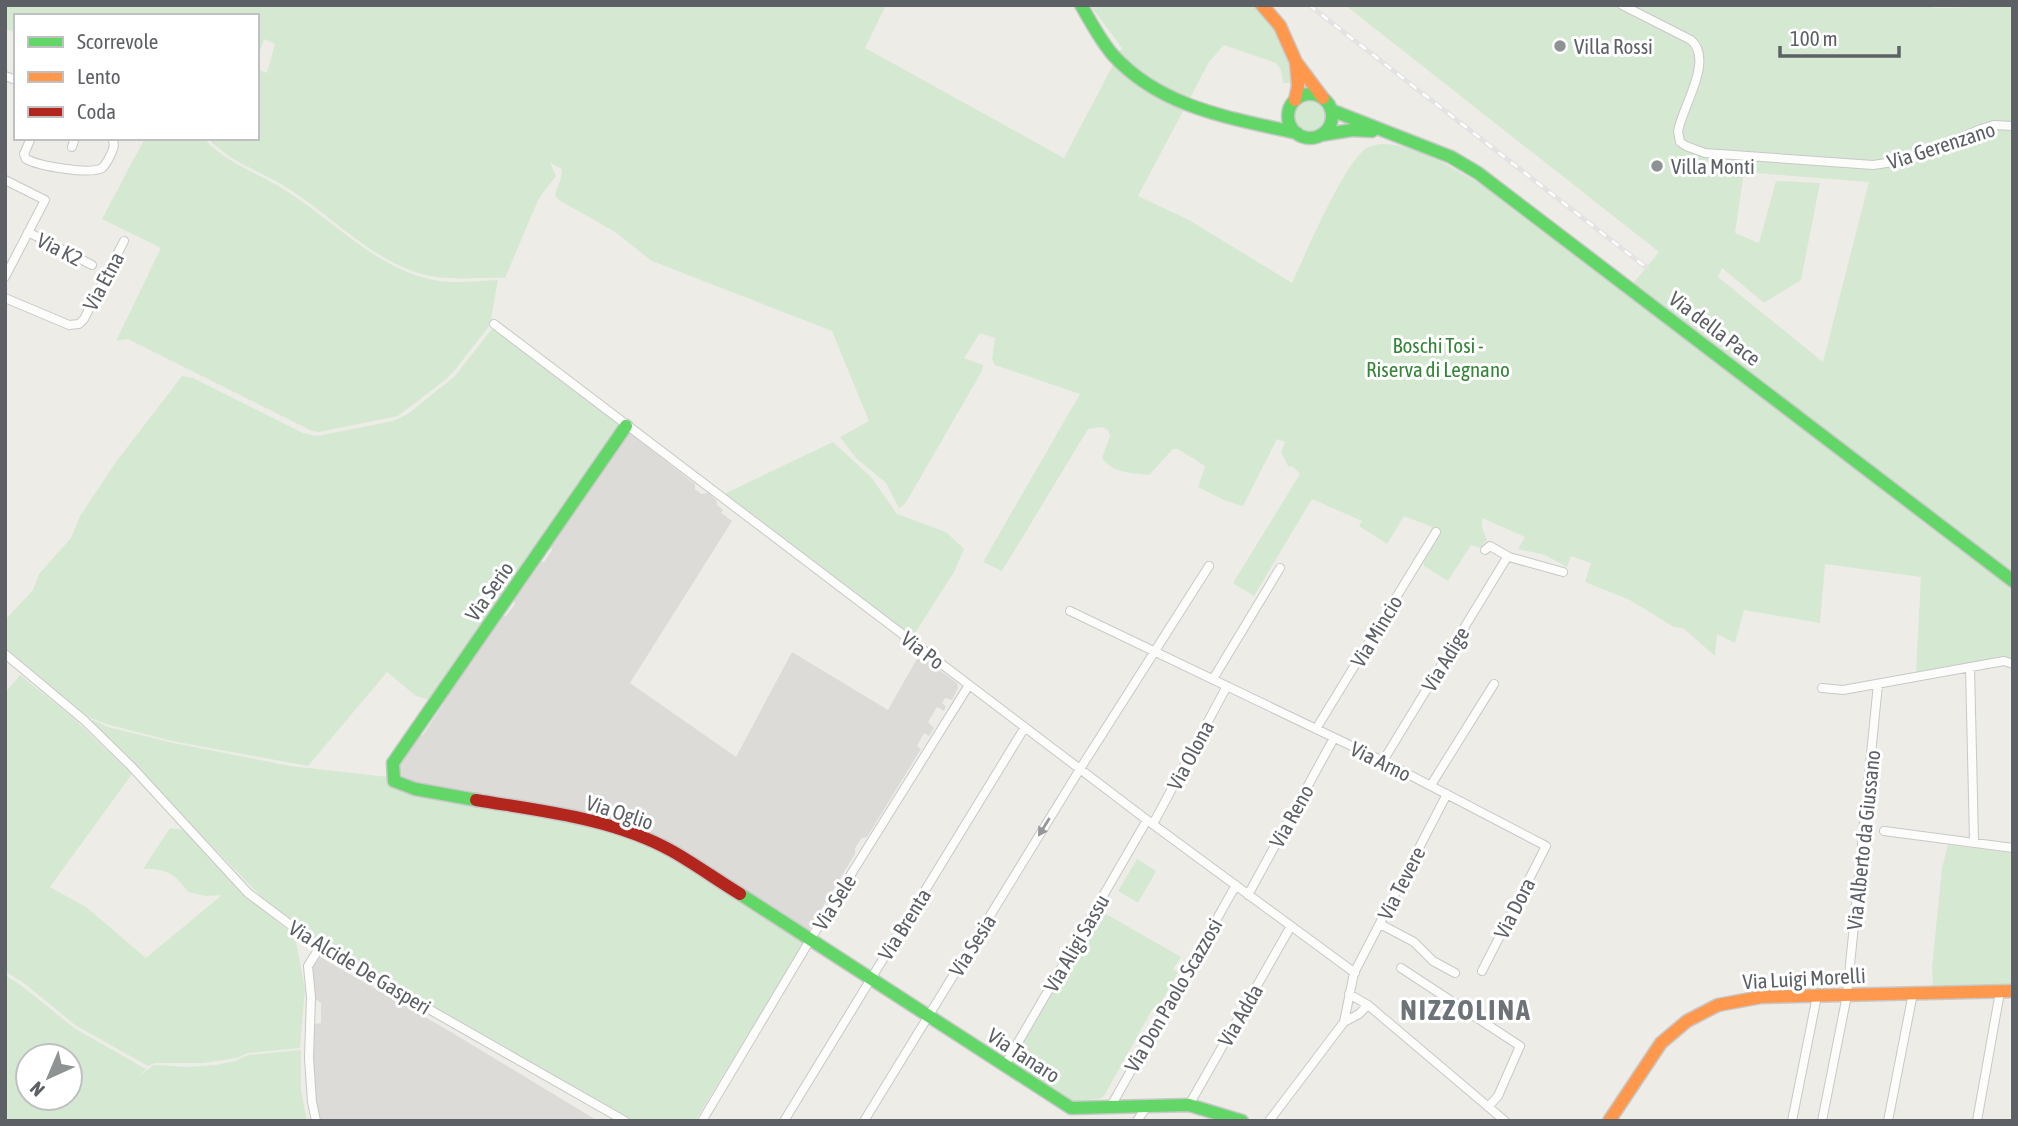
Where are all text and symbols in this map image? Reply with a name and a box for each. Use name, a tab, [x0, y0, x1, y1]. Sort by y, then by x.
legend	[14, 14, 259, 140]
scale bar	[1780, 14, 1899, 58]
text: 100 m	[1790, 26, 1838, 50]
text: Scorrevole	[77, 29, 158, 53]
place label: Villa Rossi	[1574, 34, 1653, 58]
marker: Villa Rossi	[1552, 38, 1568, 54]
text: Lento	[77, 64, 121, 88]
text: Coda	[77, 99, 116, 123]
street label: Via Gerenzano	[1884, 116, 1998, 174]
place label: Villa Monti	[1671, 154, 1755, 178]
marker: Villa Monti	[1649, 158, 1665, 174]
street label: Via K2	[33, 227, 87, 271]
street label: Via Etna	[78, 248, 128, 314]
street label: Via della Pace	[1665, 286, 1765, 370]
park label: Boschi Tosi - Riserva di Legnano	[1366, 333, 1510, 381]
street label: Via Serio	[460, 557, 518, 625]
street label: Via Mincio	[1345, 591, 1407, 671]
street label: Via Adige	[1416, 622, 1474, 696]
street label: Via Po	[897, 626, 949, 674]
street label: Via Olona	[1162, 716, 1218, 794]
street label: Via Arno	[1347, 736, 1415, 786]
street label: Via Alberto da Giussano	[1842, 749, 1884, 931]
street label: Via Reno	[1264, 781, 1318, 851]
street label: Via Oglio	[583, 790, 657, 834]
one-way arrow	[1038, 817, 1051, 837]
street label: Via Tevere	[1372, 842, 1430, 924]
street label: Via Sele	[808, 870, 860, 934]
street label: Via Dora	[1489, 874, 1539, 942]
street label: Via Brenta	[873, 884, 935, 964]
street label: Via Aligi Sassu	[1038, 890, 1114, 996]
street label: Via Sesia	[944, 910, 1000, 980]
street label: Via Don Paolo Scazzosi	[1119, 914, 1227, 1076]
street label: Via Alcide De Gasperi	[285, 915, 435, 1019]
street label: Via Luigi Morelli	[1742, 963, 1866, 993]
street label: Via Adda	[1213, 980, 1267, 1050]
district label: NIZZOLINA	[1400, 994, 1532, 1026]
street label: Via Tanaro	[983, 1023, 1065, 1087]
north arrow	[14, 1042, 84, 1112]
text: N	[26, 1077, 49, 1101]

